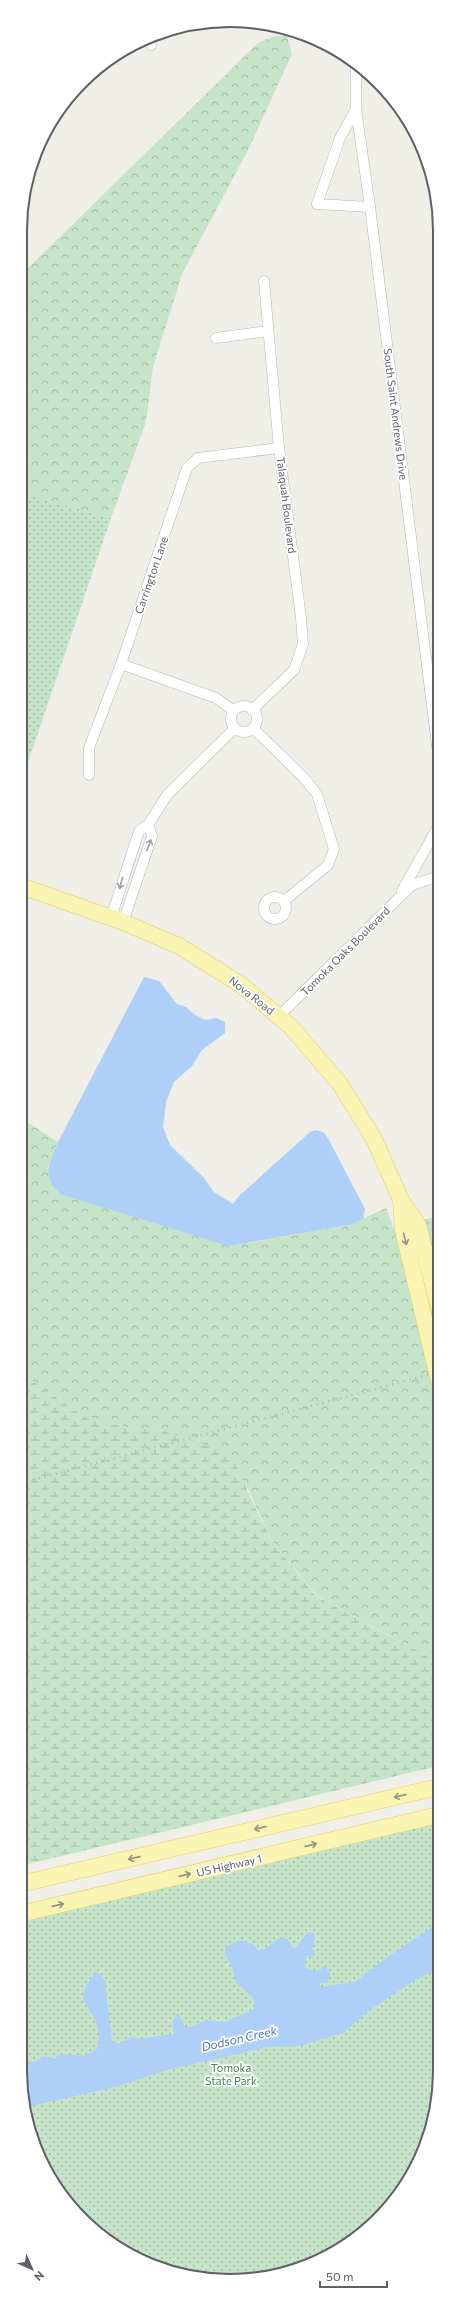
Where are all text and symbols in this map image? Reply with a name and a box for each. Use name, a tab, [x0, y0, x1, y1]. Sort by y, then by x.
street label: South Saint Andrews Drive	[381, 347, 411, 481]
street label: Talaquah Boulevard	[275, 456, 299, 554]
street label: Carrington Lane	[132, 535, 170, 615]
one-way arrow	[146, 840, 154, 852]
one-way arrow	[117, 877, 124, 890]
street label: Tomoka Oaks Boulevard	[298, 904, 392, 998]
street label: Nova Road	[227, 973, 277, 1017]
one-way arrow	[402, 1232, 410, 1245]
one-way arrow	[394, 1792, 407, 1800]
one-way arrow	[254, 1825, 267, 1833]
one-way arrow	[304, 1841, 317, 1849]
street label: US Highway 1	[195, 1851, 263, 1879]
one-way arrow	[127, 1854, 140, 1862]
one-way arrow	[178, 1871, 191, 1879]
one-way arrow	[51, 1900, 64, 1908]
water label: Dodson Creek	[200, 2022, 278, 2053]
park label: Tomoka State Park	[205, 2061, 257, 2087]
north arrow	[12, 2249, 52, 2289]
scale bar	[320, 2263, 387, 2289]
text: N	[32, 2269, 47, 2284]
text: 50 m	[326, 2269, 354, 2283]

